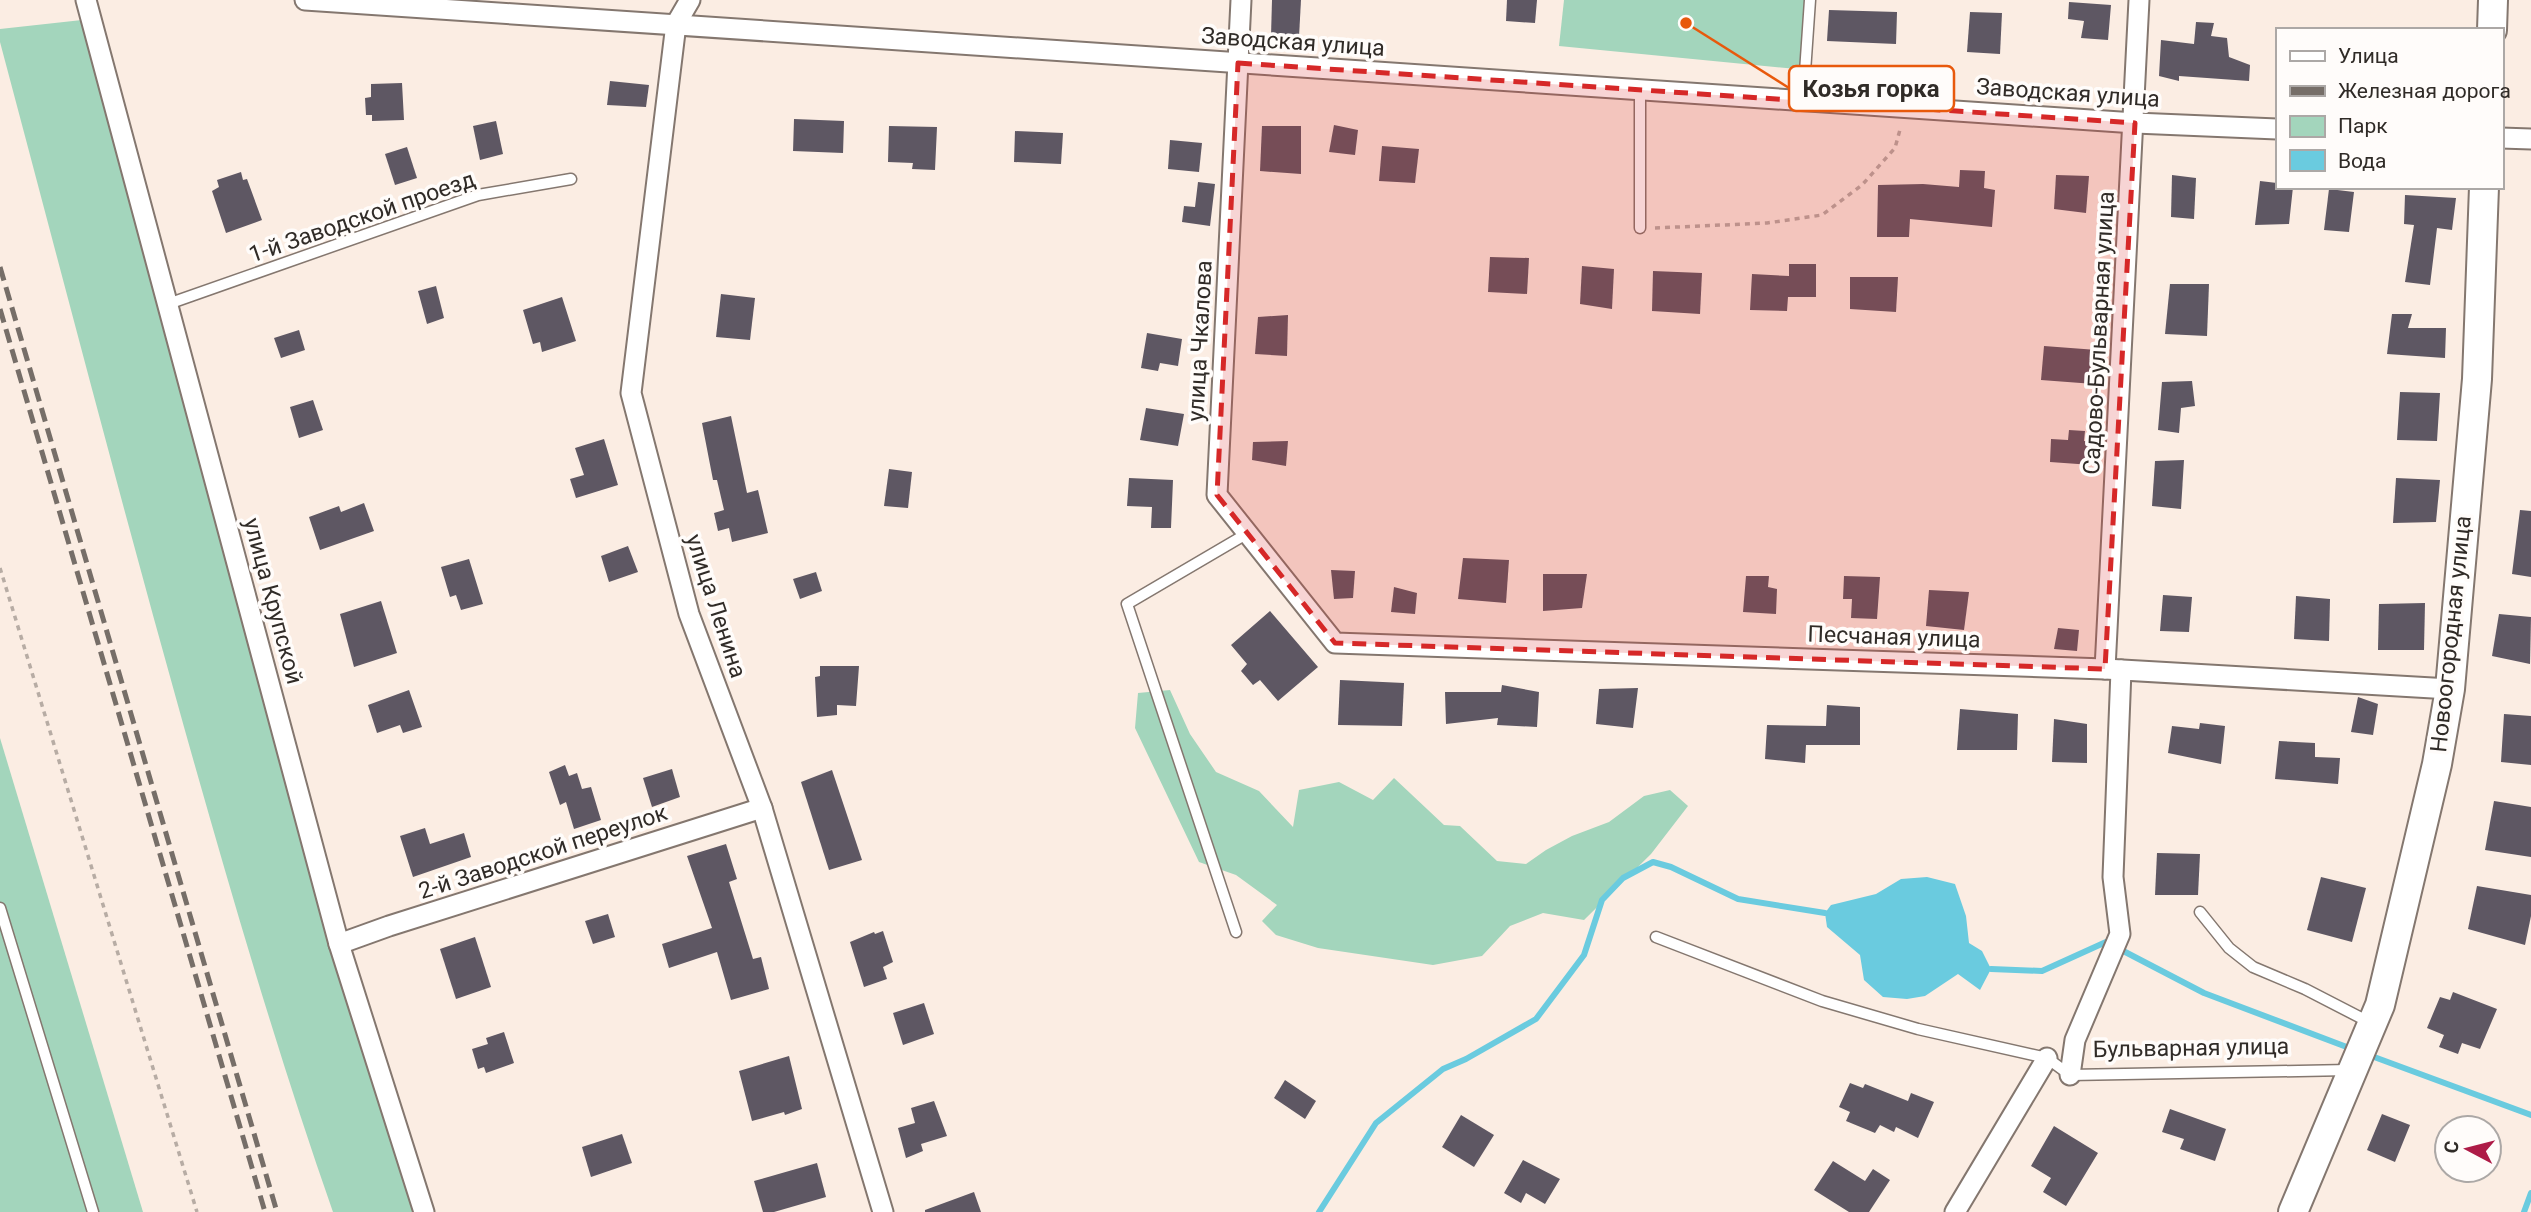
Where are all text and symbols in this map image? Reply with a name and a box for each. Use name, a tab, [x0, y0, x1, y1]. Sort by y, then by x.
street label: Заводская улица	[1200, 22, 1386, 62]
legend	[2276, 28, 2503, 189]
text: Улица	[2338, 44, 2399, 68]
callout: Козья горка	[1789, 66, 1954, 111]
street label: Заводская улица	[1975, 73, 2161, 113]
text: Козья горка	[1802, 75, 1940, 103]
text: Железная дорога	[2338, 79, 2511, 103]
text: Парк	[2338, 114, 2388, 138]
text: Вода	[2338, 149, 2386, 173]
street label: 1-й Заводской проезд	[245, 166, 479, 268]
street label: Садово-Бульварная улица	[2078, 191, 2120, 475]
street label: улица Чкалова	[1182, 260, 1218, 422]
street label: Новоогородная улица	[2425, 514, 2477, 754]
street label: улица Крупской	[238, 515, 308, 687]
street label: улица Ленина	[680, 531, 752, 681]
street label: Песчаная улица	[1807, 620, 1981, 654]
street label: 2-й Заводской переулок	[415, 799, 671, 905]
street label: Бульварная улица	[2093, 1033, 2289, 1063]
north arrow	[2433, 1114, 2503, 1184]
text: С	[2439, 1139, 2464, 1155]

